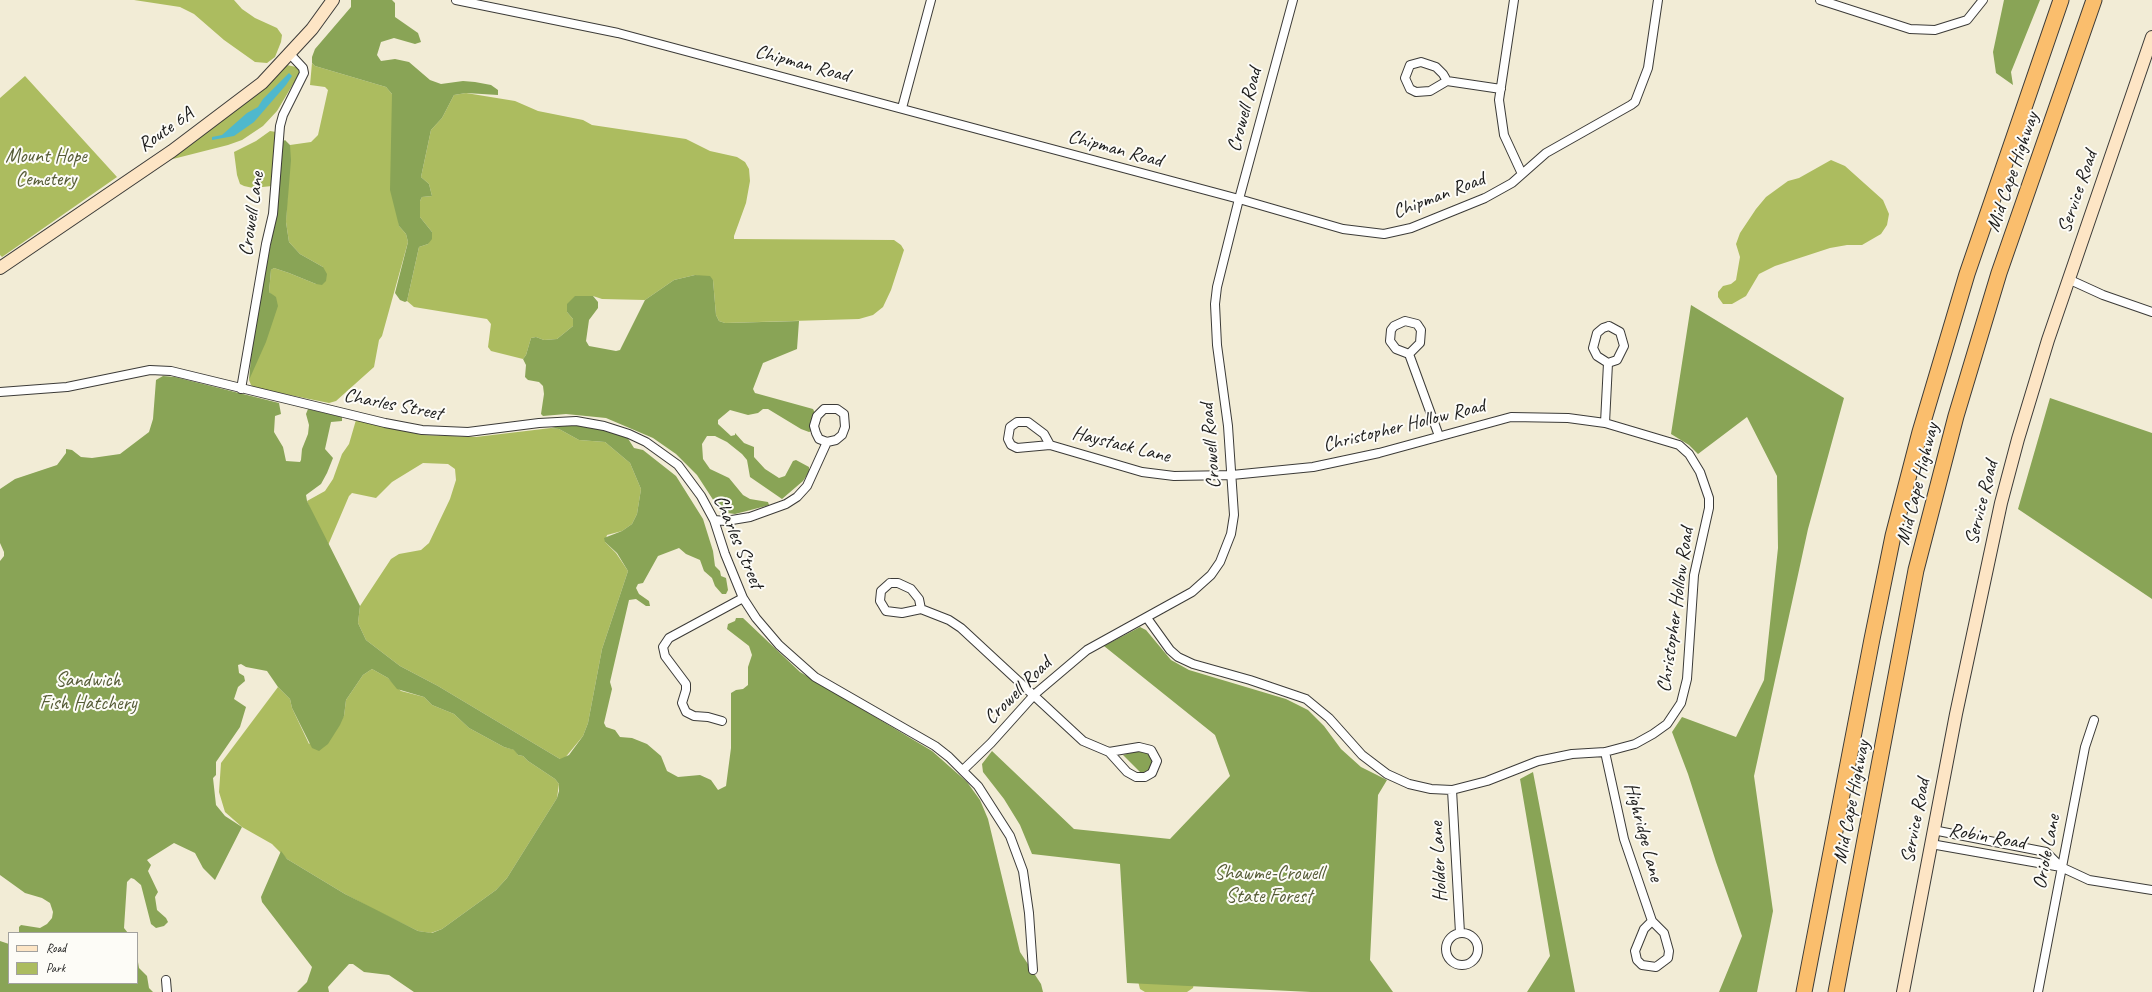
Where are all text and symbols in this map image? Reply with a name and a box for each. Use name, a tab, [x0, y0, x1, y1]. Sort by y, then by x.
street label: Chipman Road	[752, 40, 852, 88]
street label: Crowell Road	[1222, 66, 1268, 154]
street label: Route 6A	[134, 102, 198, 158]
street label: Mid Cape Highway	[1981, 109, 2045, 235]
street label: Chipman Road	[1065, 125, 1165, 173]
park label: Mount Hope Cemetery	[5, 145, 87, 192]
street label: Service Road	[2053, 148, 2103, 236]
street label: Chipman Road	[1390, 167, 1488, 225]
street label: Crowell Lane	[234, 170, 270, 258]
street label: Charles Street	[342, 384, 444, 426]
street label: Christopher Hollow Road	[1320, 394, 1488, 458]
street label: Crowell Road	[1195, 402, 1227, 490]
street label: Haystack Lane	[1070, 421, 1172, 469]
street label: Mid Cape Highway	[1891, 421, 1945, 547]
street label: Service Road	[1960, 459, 2004, 547]
street label: Charles Street	[707, 491, 769, 593]
street label: Christopher Hollow Road	[1653, 526, 1699, 694]
street label: Crowell Road	[979, 652, 1057, 730]
park label: Sandwich Fish Hatchery	[40, 669, 136, 716]
street label: Mid Cape Highway	[1828, 739, 1876, 865]
street label: Service Road	[1896, 777, 1936, 865]
street label: Highridge Lane	[1618, 780, 1668, 884]
street label: Oriole Lane	[2028, 813, 2066, 891]
street label: Robin Road	[1947, 818, 2027, 856]
street label: Holder Lane	[1425, 821, 1453, 903]
park label: Shawme-Crowell State Forest	[1214, 862, 1324, 909]
legend	[8, 932, 138, 984]
text: Road	[46, 940, 66, 956]
text: Park	[46, 960, 65, 976]

